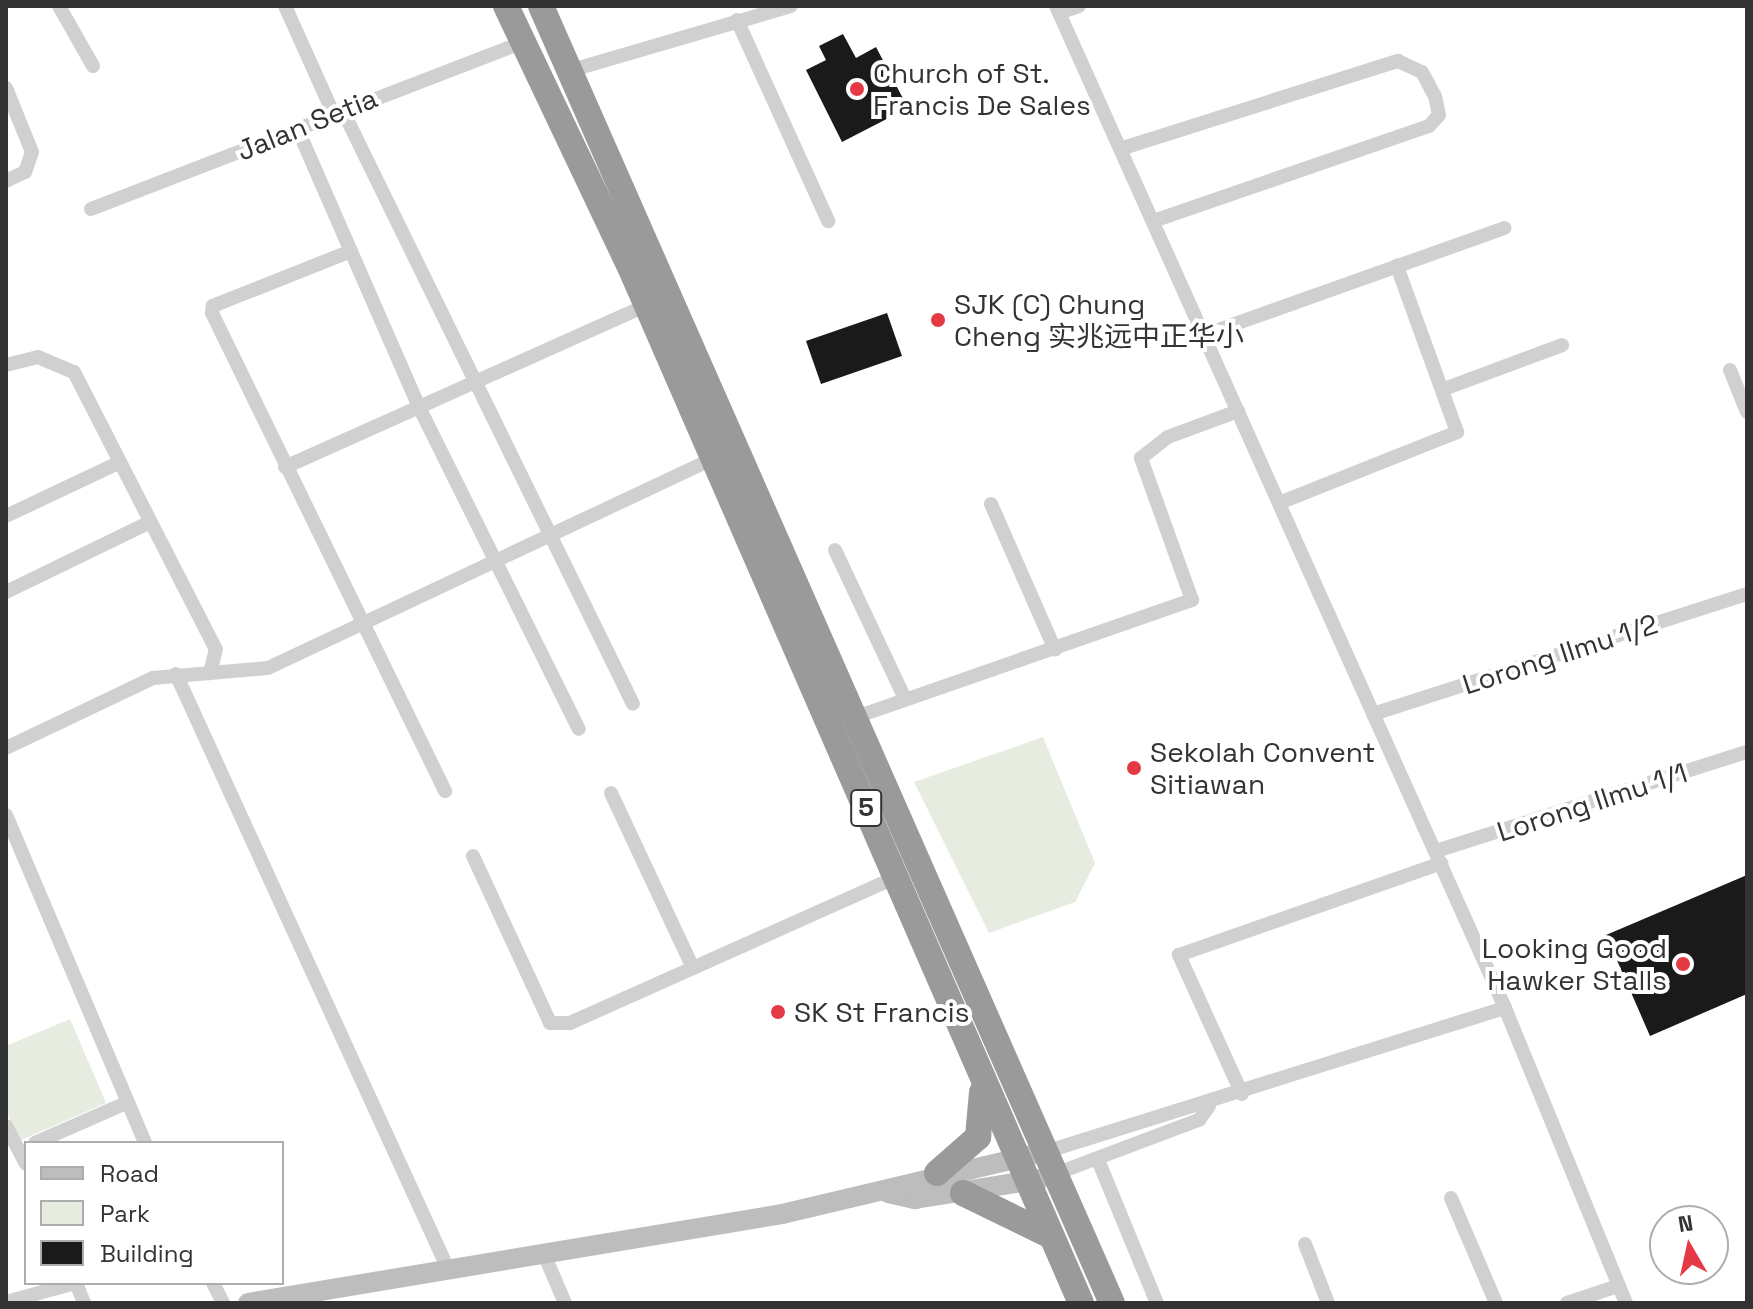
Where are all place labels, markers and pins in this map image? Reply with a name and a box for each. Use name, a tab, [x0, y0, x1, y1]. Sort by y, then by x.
place label: Church of St. Francis De Sales	[873, 56, 1091, 122]
marker: Church of St. Francis De Sales	[848, 80, 866, 98]
place label: SJK (C) Chung Cheng 实兆远中正华小	[954, 287, 1244, 353]
marker: SJK (C) Chung Cheng 实兆远中正华小	[929, 311, 947, 329]
place label: Sekolah Convent Sitiawan	[1150, 735, 1375, 801]
marker: Sekolah Convent Sitiawan	[1125, 759, 1143, 777]
place label: Looking Good Hawker Stalls	[1482, 931, 1667, 997]
marker: Looking Good Hawker Stalls	[1674, 955, 1692, 973]
place label: SK St Francis	[794, 995, 970, 1029]
marker: SK St Francis	[769, 1003, 787, 1021]

